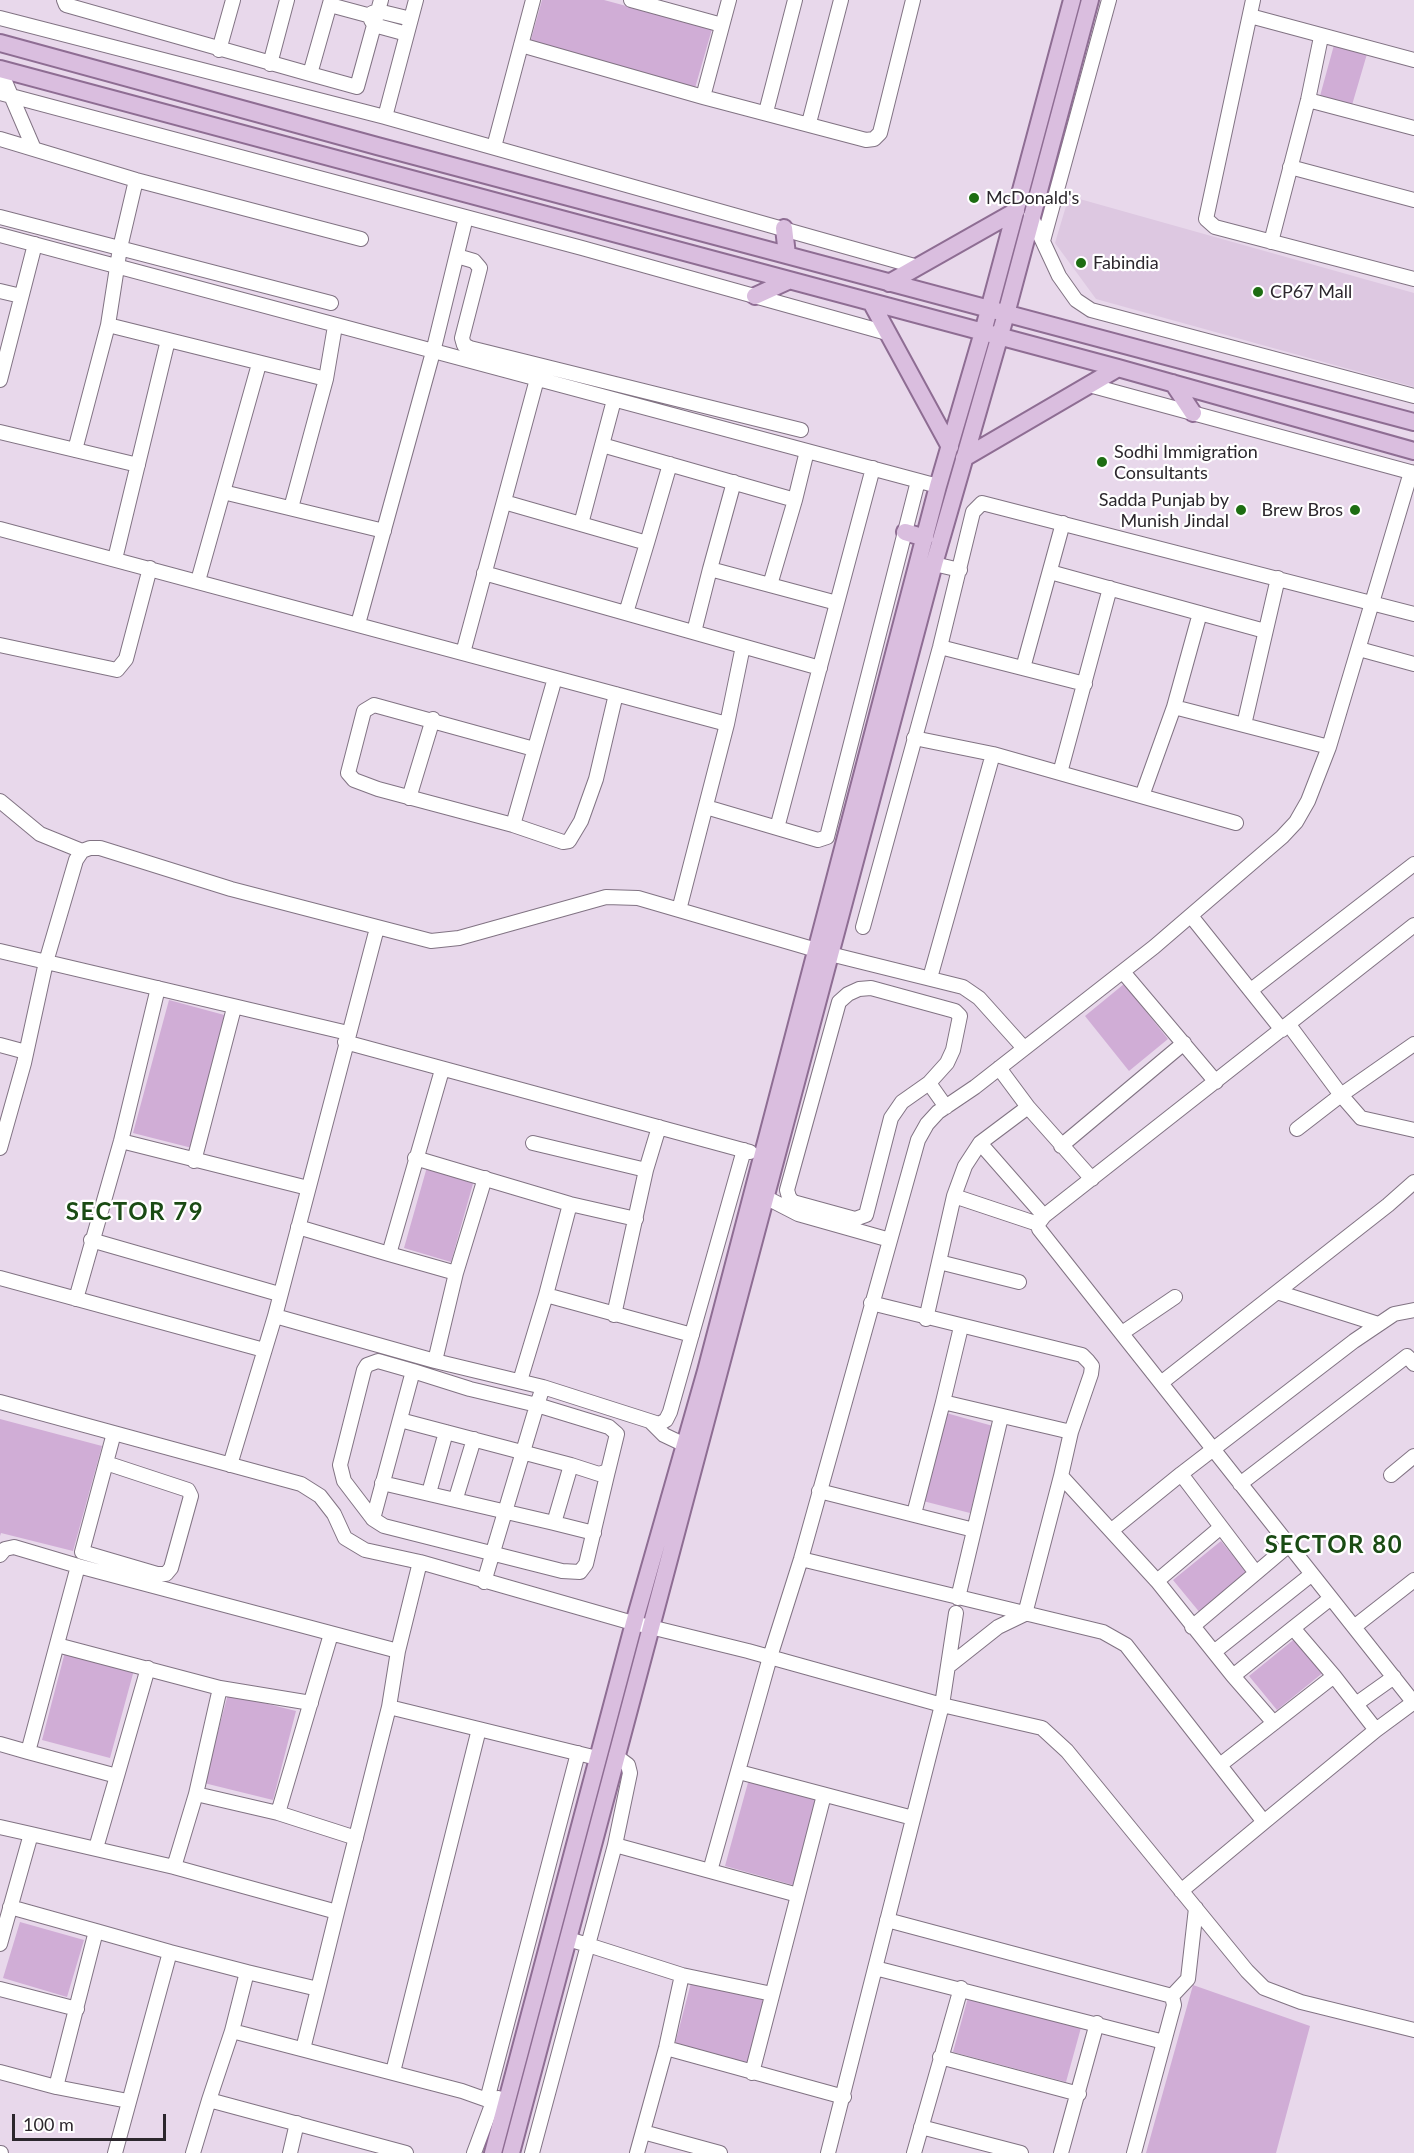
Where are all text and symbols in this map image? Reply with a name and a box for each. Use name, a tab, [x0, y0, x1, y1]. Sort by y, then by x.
place label: McDonald's	[986, 187, 1079, 209]
marker: McDonald's	[967, 191, 981, 205]
place label: Fabindia	[1093, 252, 1159, 274]
marker: Fabindia	[1074, 256, 1088, 270]
place label: CP67 Mall	[1270, 281, 1352, 303]
marker: CP67 Mall	[1251, 285, 1265, 299]
place label: Sodhi Immigration Consultants	[1114, 441, 1258, 484]
marker: Sodhi Immigration Consultants	[1095, 455, 1109, 469]
place label: Sadda Punjab by Munish Jindal	[1099, 489, 1229, 532]
place label: Brew Bros	[1262, 499, 1343, 521]
marker: Sadda Punjab by Munish Jindal	[1234, 503, 1248, 517]
marker: Brew Bros	[1348, 503, 1362, 517]
district label: SECTOR 79	[66, 1198, 204, 1226]
district label: SECTOR 80	[1265, 1531, 1403, 1559]
scale bar	[15, 2102, 170, 2140]
text: 100 m	[23, 2113, 74, 2135]

